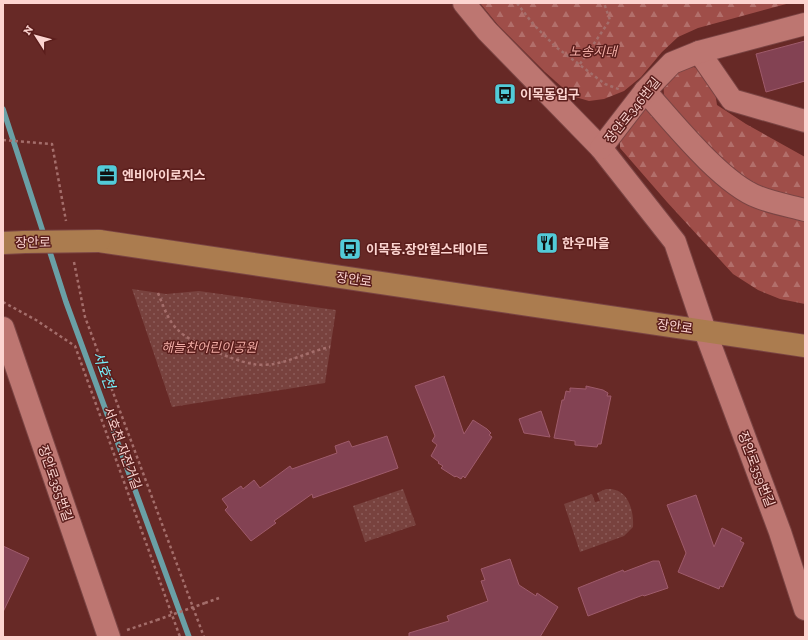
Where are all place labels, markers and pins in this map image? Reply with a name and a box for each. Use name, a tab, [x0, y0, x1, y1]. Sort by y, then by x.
bus stop icon: 이목동입구	[492, 81, 518, 107]
place label: 이목동입구	[520, 87, 580, 102]
office icon: 엔비아이로지스	[94, 162, 120, 188]
place label: 엔비아이로지스	[122, 168, 206, 183]
restaurant icon: 한우마을	[534, 230, 560, 256]
bus stop icon: 이목동.장안힐스테이트	[337, 236, 363, 262]
place label: 한우마을	[562, 236, 610, 251]
place label: 이목동.장안힐스테이트	[366, 242, 489, 257]

